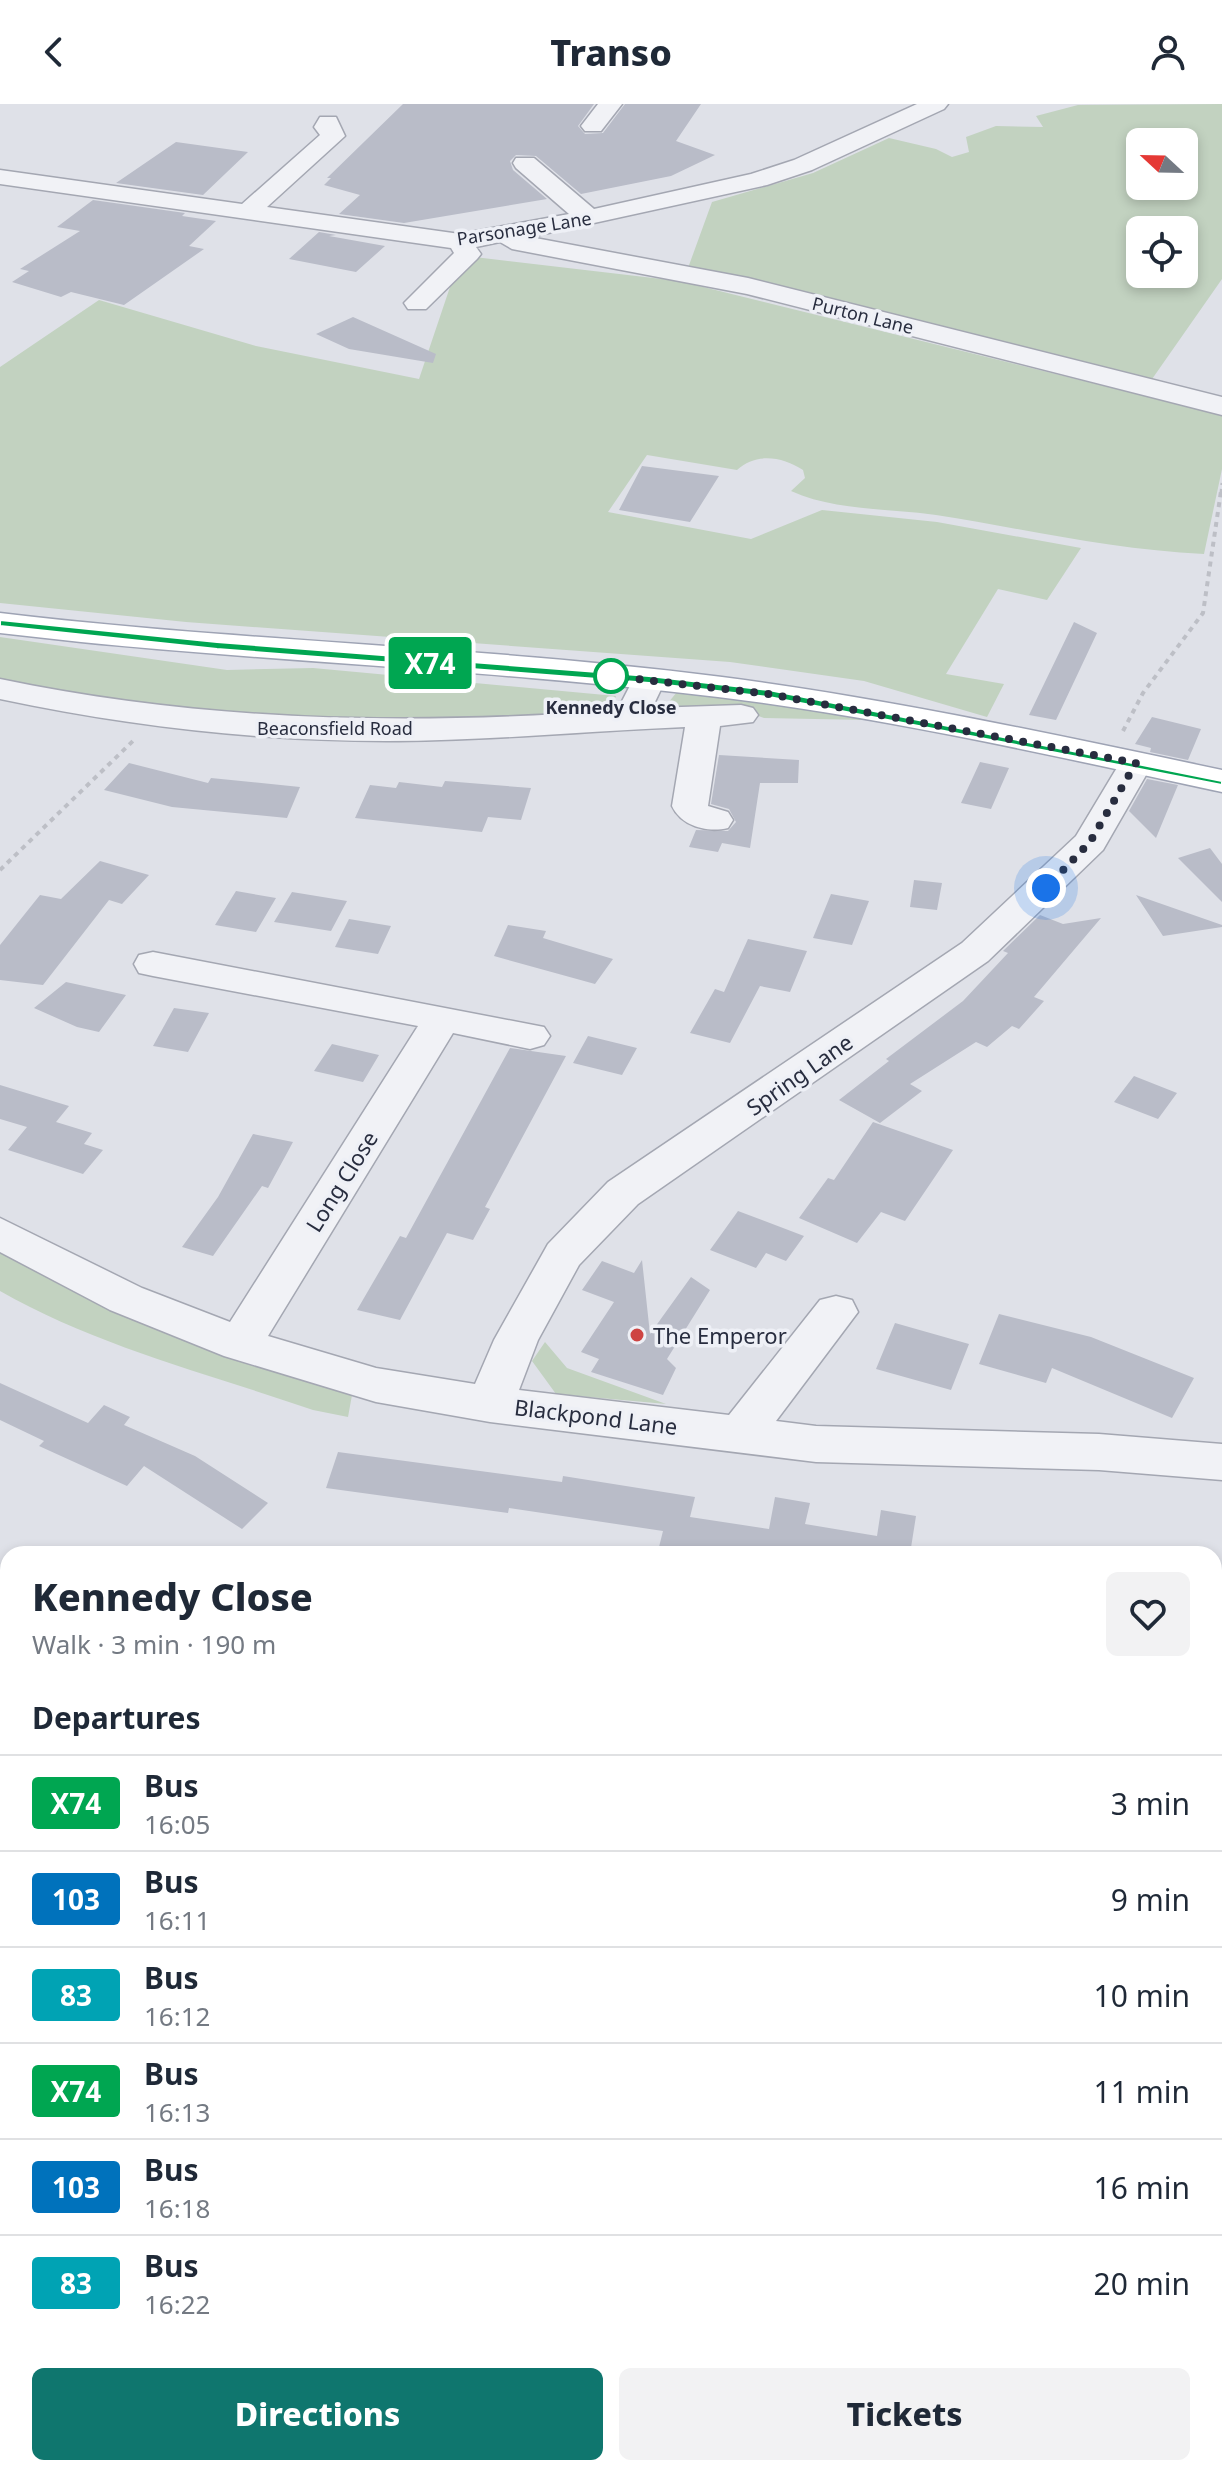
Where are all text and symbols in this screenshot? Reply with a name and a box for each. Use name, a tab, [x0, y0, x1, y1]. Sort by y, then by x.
text: Transo	[550, 28, 672, 77]
icon: back	[32, 30, 76, 74]
icon: person	[1146, 30, 1190, 74]
north arrow	[1126, 128, 1198, 200]
map controls	[1126, 128, 1198, 288]
street label: Parsonage Lane	[455, 206, 593, 250]
button: locate	[1126, 216, 1198, 288]
street label: Purton Lane	[810, 291, 916, 339]
line badge: X74	[384, 637, 476, 689]
text: X74	[405, 644, 455, 682]
marker: Kennedy Close	[594, 659, 628, 693]
place label: Kennedy Close	[545, 695, 677, 719]
street label: Beaconsfield Road	[257, 716, 413, 740]
your location	[1026, 868, 1066, 908]
street label: Spring Lane	[740, 1026, 858, 1122]
street label: Long Close	[298, 1125, 384, 1237]
place label: The Emperor	[653, 1320, 787, 1350]
marker: The Emperor	[628, 1326, 646, 1344]
street label: Blackpond Lane	[513, 1391, 679, 1441]
text: Kennedy Close	[32, 1570, 313, 1622]
button: heart	[1106, 1572, 1190, 1656]
text: Walk · 3 min · 190 m	[32, 1626, 276, 1662]
text: Departures	[32, 1697, 201, 1738]
text: Bus	[144, 1765, 199, 1806]
text: 3 min	[1111, 1783, 1190, 1824]
text: X74	[51, 1784, 101, 1822]
text: 16:05	[144, 1806, 210, 1842]
text: Bus	[144, 1861, 199, 1902]
text: 9 min	[1111, 1879, 1190, 1920]
text: 103	[52, 1880, 100, 1918]
text: 16:11	[144, 1902, 210, 1938]
text: Bus	[144, 1957, 199, 1998]
text: 10 min	[1094, 1975, 1190, 2016]
text: 83	[60, 1976, 92, 2014]
text: 16:12	[144, 1998, 210, 2034]
text: Bus	[144, 2053, 199, 2094]
text: 11 min	[1094, 2071, 1190, 2112]
text: X74	[51, 2072, 101, 2110]
text: 16:13	[144, 2094, 210, 2130]
text: Bus	[144, 2149, 199, 2190]
text: 16 min	[1094, 2167, 1190, 2208]
text: 103	[52, 2168, 100, 2206]
text: 16:18	[144, 2190, 210, 2226]
text: Bus	[144, 2245, 199, 2286]
text: 20 min	[1094, 2263, 1190, 2304]
text: 83	[60, 2264, 92, 2302]
text: 16:22	[144, 2286, 210, 2322]
button: Directions	[32, 2368, 603, 2460]
button: Tickets	[619, 2368, 1190, 2460]

